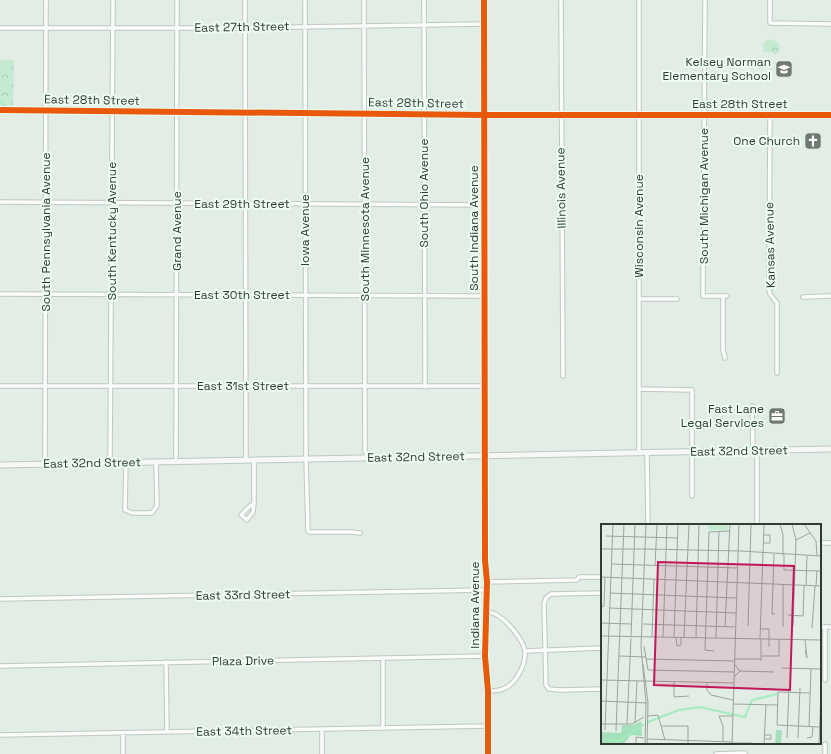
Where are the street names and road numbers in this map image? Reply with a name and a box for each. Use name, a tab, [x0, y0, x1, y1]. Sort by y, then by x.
street label: East 27th Street	[194, 18, 290, 36]
street label: East 28th Street	[44, 91, 140, 109]
street label: East 28th Street	[368, 94, 464, 112]
street label: East 28th Street	[692, 96, 788, 112]
street label: South Michigan Avenue	[696, 128, 712, 264]
street label: South Ohio Avenue	[416, 138, 432, 248]
street label: Illinois Avenue	[552, 147, 570, 229]
street label: South Pennsylvania Avenue	[38, 152, 54, 312]
street label: South Minnesota Avenue	[357, 157, 373, 301]
street label: South Kentucky Avenue	[104, 162, 120, 300]
street label: South Indiana Avenue	[466, 165, 482, 291]
street label: Wisconsin Avenue	[631, 174, 647, 278]
street label: Grand Avenue	[169, 191, 185, 271]
street label: Iowa Avenue	[297, 194, 313, 266]
street label: East 29th Street	[194, 196, 290, 212]
street label: Kansas Avenue	[761, 202, 779, 288]
street label: East 30th Street	[194, 287, 290, 303]
street label: East 31st Street	[197, 378, 289, 394]
street label: East 32nd Street	[690, 442, 788, 460]
street label: East 32nd Street	[367, 448, 465, 466]
street label: East 32nd Street	[43, 454, 141, 472]
street label: Indiana Avenue	[467, 561, 483, 649]
street label: East 33rd Street	[196, 586, 290, 604]
street label: Plaza Drive	[212, 652, 274, 670]
street label: East 34th Street	[196, 722, 292, 740]

